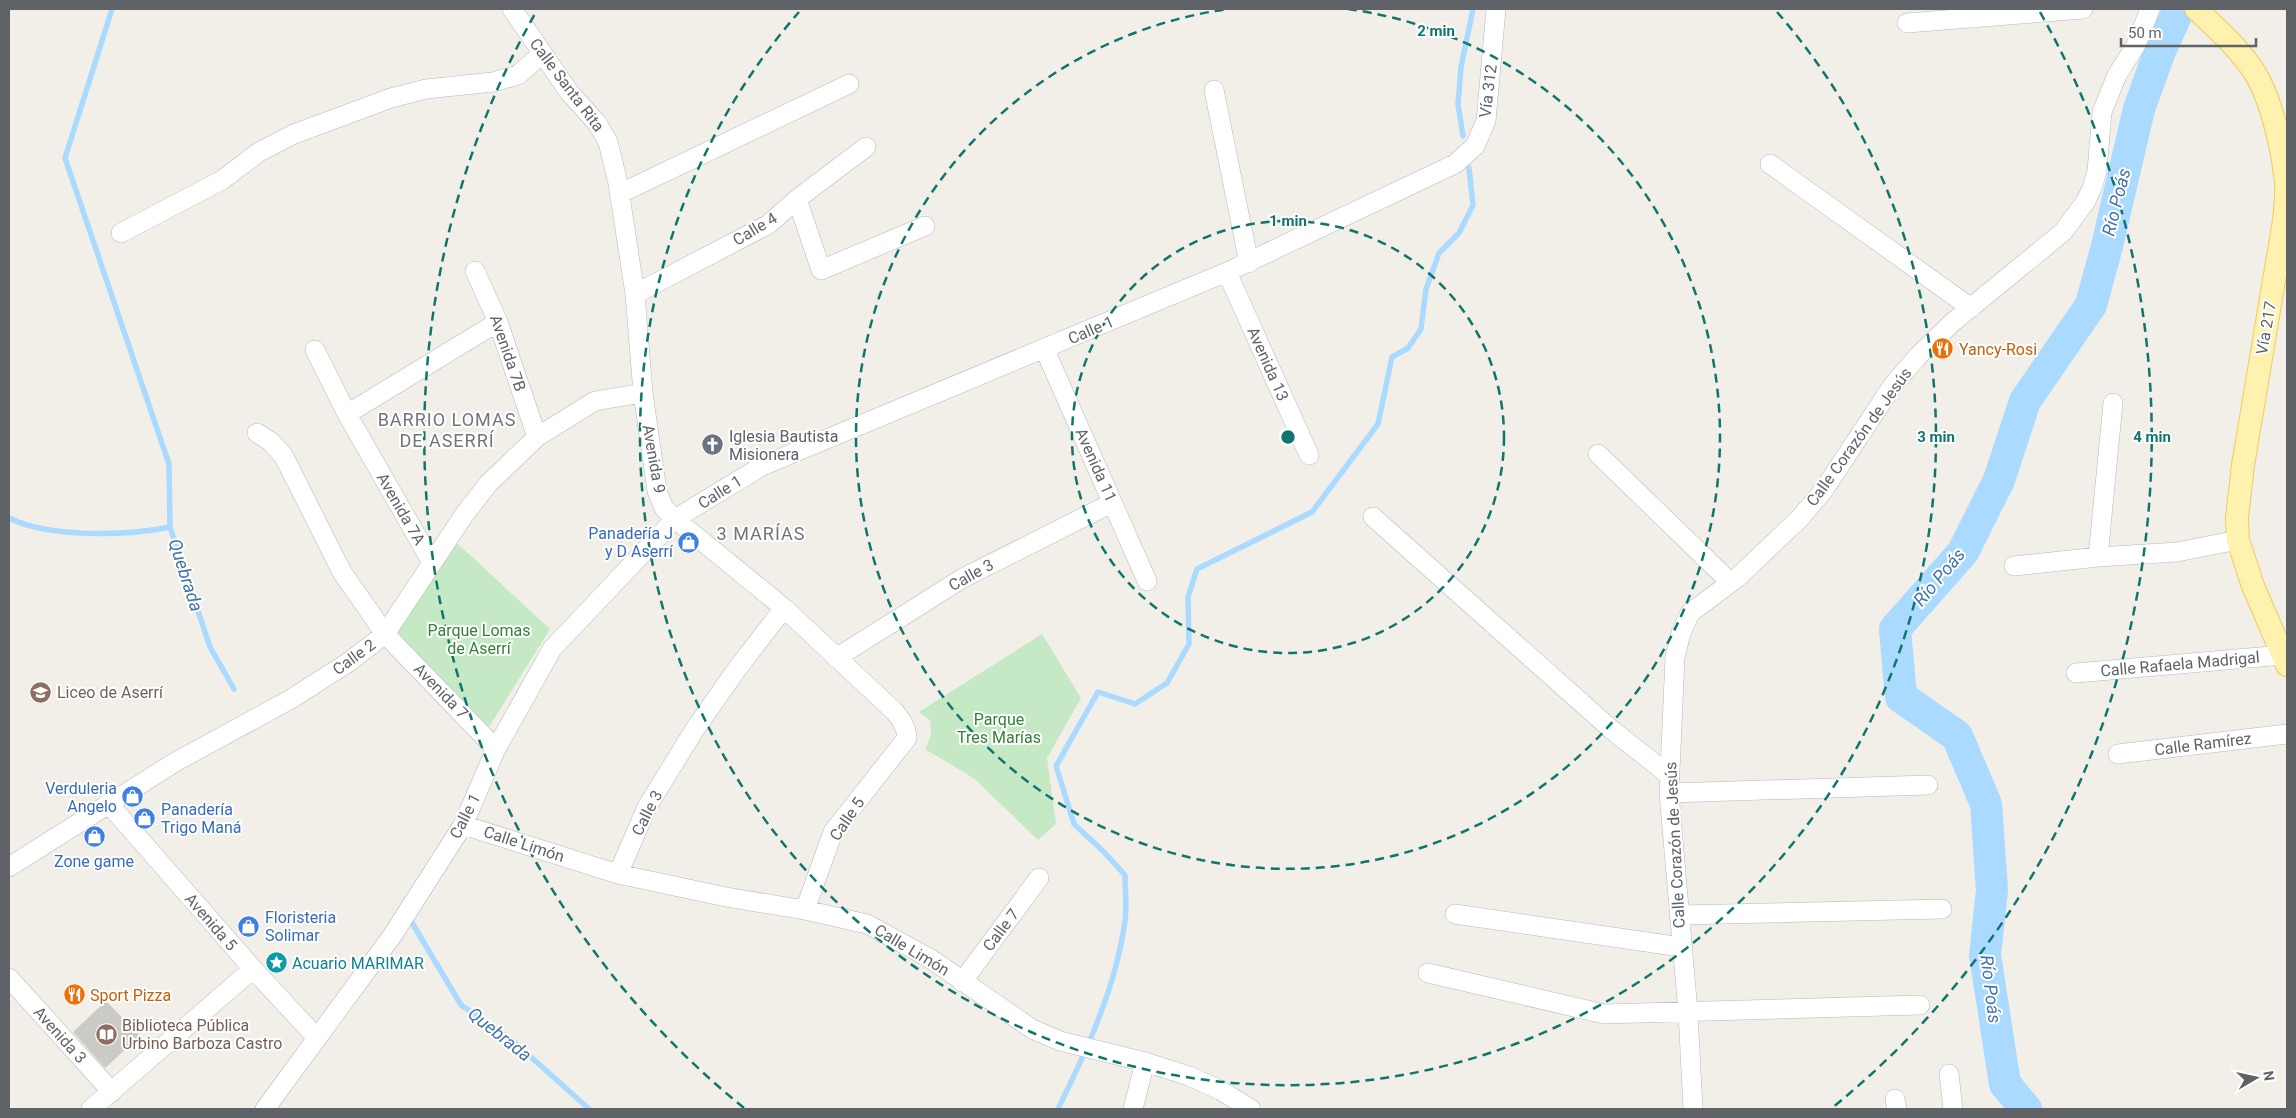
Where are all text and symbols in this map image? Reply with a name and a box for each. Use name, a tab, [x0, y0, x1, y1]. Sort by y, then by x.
scale bar	[2121, 15, 2256, 47]
text: 2 min	[1417, 22, 1455, 40]
text: 50 m	[2128, 24, 2162, 42]
street label: Calle Santa Rita	[526, 35, 608, 135]
street label: Vía 312	[1475, 63, 1501, 119]
water label: Río Poás	[2097, 166, 2135, 238]
street label: Calle 4	[729, 208, 781, 250]
text: 1 min	[1269, 212, 1307, 230]
street label: Vía 217	[2252, 300, 2280, 356]
street label: Avenida 7B	[486, 312, 530, 394]
street label: Calle 1	[1065, 312, 1117, 348]
street label: Avenida 13	[1243, 324, 1293, 404]
restaurant icon: Yancy-Rosi	[1931, 337, 1955, 361]
place label: Yancy-Rosi	[1959, 340, 2037, 359]
street label: Calle Corazón de Jesús	[1802, 364, 1916, 510]
district label: BARRIO LOMAS DE ASERRÍ	[378, 409, 516, 451]
street label: Avenida 9	[639, 423, 669, 495]
street label: Avenida 11	[1071, 425, 1121, 505]
place label: Iglesia Bautista Misionera	[729, 427, 838, 464]
centre of rings	[1279, 428, 1297, 446]
text: 3 min	[1917, 428, 1955, 446]
text: 4 min	[2133, 428, 2171, 446]
church icon: Iglesia Bautista Misionera	[701, 433, 725, 457]
street label: Avenida 7A	[373, 470, 430, 549]
street label: Calle 1	[694, 471, 746, 513]
district label: 3 MARÍAS	[717, 523, 805, 544]
place label: Panadería J y D Aserrí	[588, 524, 674, 561]
shop icon: Panadería J y D Aserrí	[677, 530, 701, 554]
water label: Quebrada	[164, 536, 208, 614]
water label: Río Poás	[1909, 544, 1969, 610]
street label: Calle 3	[945, 555, 997, 595]
park label: Parque Lomas de Aserrí	[427, 621, 531, 658]
street label: Calle 2	[329, 635, 379, 679]
street label: Calle Rafaela Madrigal	[2100, 648, 2260, 680]
street label: Avenida 7	[410, 659, 472, 723]
school or university icon: Liceo de Aserrí	[29, 680, 53, 704]
place label: Liceo de Aserrí	[57, 683, 164, 702]
park label: Parque Tres Marías	[957, 710, 1041, 747]
street label: Calle Ramírez	[2153, 729, 2253, 759]
street label: Calle Corazón de Jesús	[1661, 761, 1689, 929]
place label: Verduleria Angelo	[45, 779, 117, 816]
shop icon: Verduleria Angelo	[121, 785, 145, 809]
street label: Calle 3	[628, 787, 666, 839]
street label: Calle 1	[446, 790, 484, 842]
street label: Calle 5	[826, 794, 868, 844]
place label: Panadería Trigo Maná	[161, 800, 242, 837]
shop icon: Panadería Trigo Maná	[133, 806, 157, 830]
street label: Calle Limón	[481, 822, 567, 866]
shop icon: Zone game	[82, 825, 106, 849]
place label: Zone game	[54, 852, 134, 871]
street label: Avenida 5	[181, 890, 241, 954]
street label: Calle 7	[979, 905, 1023, 955]
place label: Floristeria Solimar	[265, 908, 336, 945]
shop icon: Floristeria Solimar	[237, 914, 261, 938]
street label: Calle Limón	[871, 920, 953, 980]
place icon: Acuario MARIMAR	[264, 951, 288, 975]
place label: Acuario MARIMAR	[292, 954, 424, 973]
water label: Río Poás	[1976, 954, 2006, 1024]
restaurant icon: Sport Pizza	[62, 983, 86, 1007]
place label: Sport Pizza	[90, 986, 171, 1005]
street label: Avenida 3	[30, 1003, 90, 1067]
water label: Quebrada	[464, 1003, 536, 1065]
place label: Biblioteca Pública Urbino Barboza Castro	[122, 1016, 282, 1053]
library icon: Biblioteca Pública Urbino Barboza Castro	[94, 1022, 118, 1046]
north arrow	[2231, 1053, 2281, 1103]
text: N	[2260, 1070, 2278, 1082]

